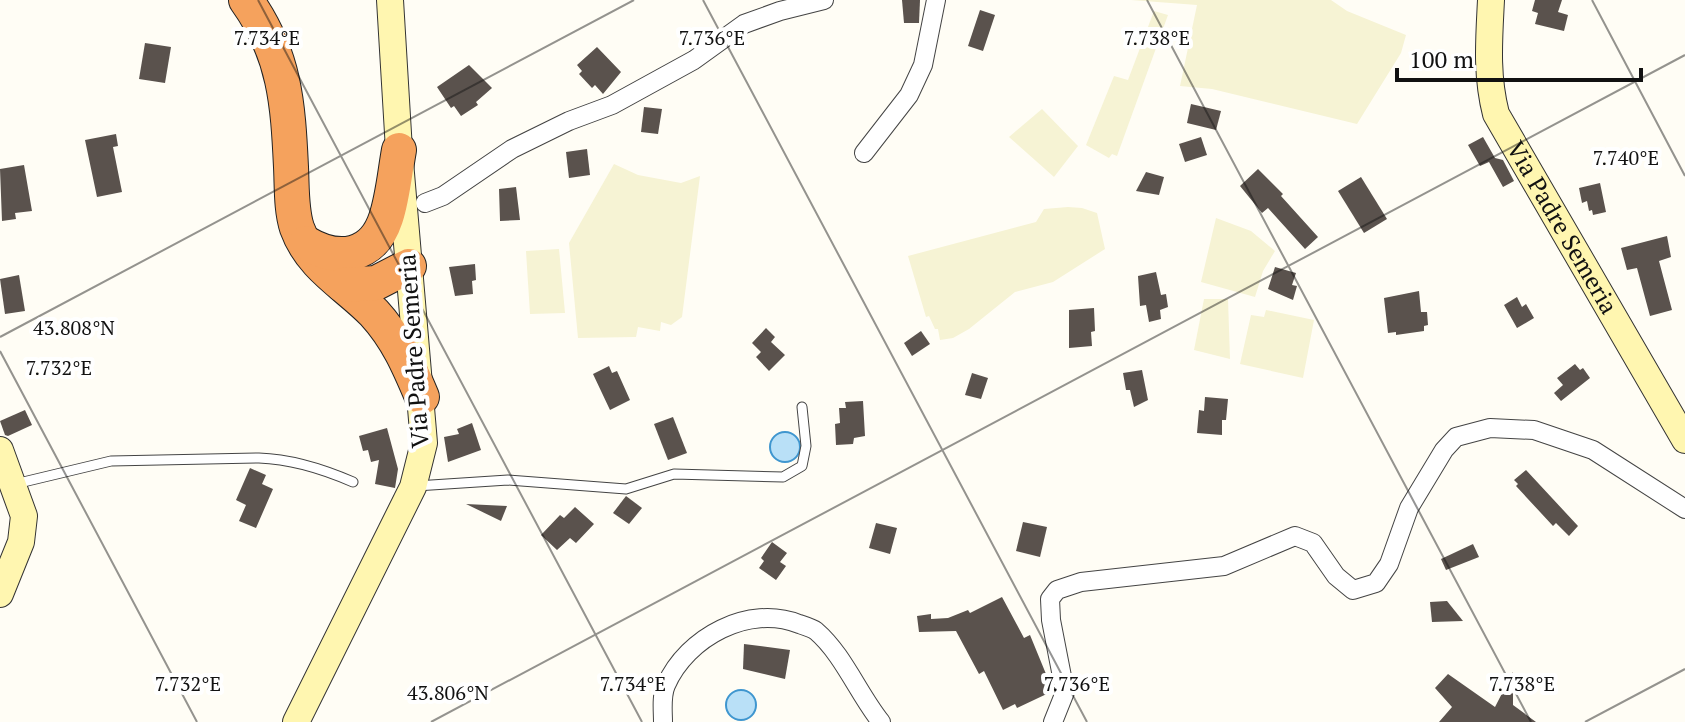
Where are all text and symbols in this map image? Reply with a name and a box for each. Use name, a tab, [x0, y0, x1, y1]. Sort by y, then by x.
text: 7.734°E	[234, 24, 300, 51]
text: 7.736°E	[679, 24, 745, 51]
text: 7.738°E	[1124, 24, 1190, 51]
scale bar	[1397, 32, 1641, 82]
text: 100 m	[1409, 43, 1474, 75]
street label: Via Padre Semeria	[1500, 135, 1625, 319]
text: 7.740°E	[1593, 144, 1659, 171]
street label: Via Padre Semeria	[390, 253, 436, 449]
text: 43.808°N	[33, 314, 115, 341]
text: 7.732°E	[26, 354, 92, 381]
text: 7.732°E	[155, 670, 221, 697]
text: 7.734°E	[600, 670, 666, 697]
text: 7.736°E	[1044, 670, 1110, 697]
text: 7.738°E	[1489, 670, 1555, 697]
text: 43.806°N	[407, 679, 489, 706]

